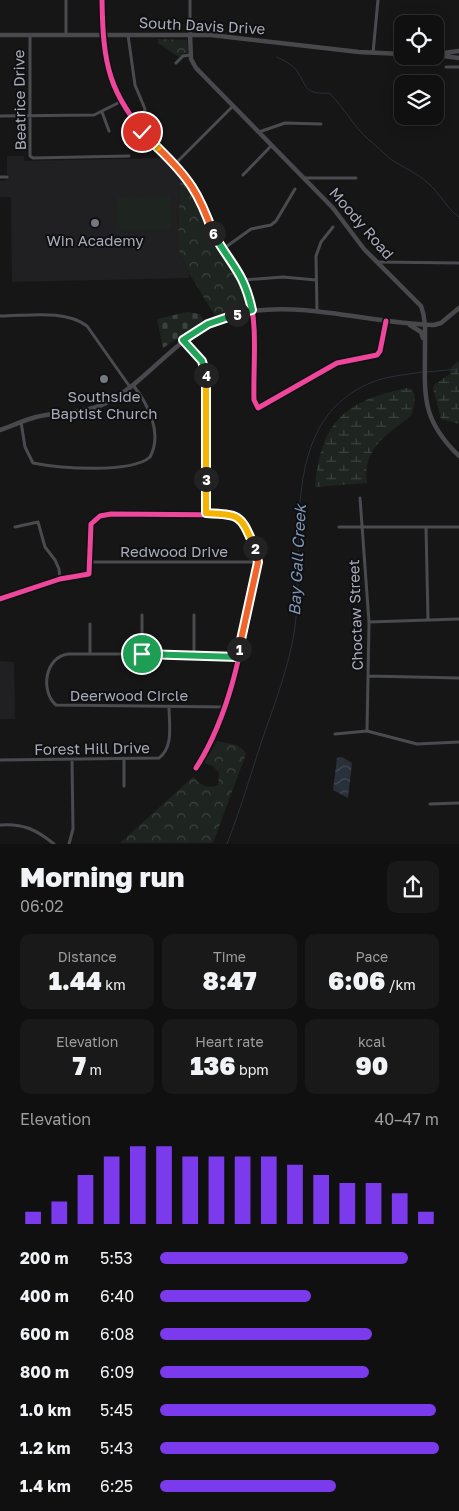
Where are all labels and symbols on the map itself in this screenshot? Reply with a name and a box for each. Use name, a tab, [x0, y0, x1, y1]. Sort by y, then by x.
street label: South Davis Drive	[138, 13, 266, 37]
street label: Beatrice Drive	[9, 49, 29, 151]
pin	[121, 111, 163, 153]
street label: Moody Road	[326, 183, 398, 263]
marker: Win Academy	[89, 217, 101, 229]
pin: 6	[200, 220, 226, 246]
place label: Win Academy	[46, 231, 144, 249]
pin: 5	[224, 302, 250, 326]
pin: 4	[194, 362, 218, 388]
marker: Southside Baptist Church	[98, 373, 110, 385]
place label: Southside Baptist Church	[50, 387, 158, 422]
pin: 3	[194, 466, 218, 492]
water label: Bay Gall Creek	[284, 502, 310, 616]
pin: 2	[242, 536, 268, 560]
street label: Redwood Drive	[120, 542, 228, 560]
street label: Choctaw Street	[344, 559, 366, 671]
pin	[121, 633, 163, 675]
pin: 1	[226, 636, 252, 662]
street label: Deerwood Circle	[70, 686, 189, 704]
street label: Forest Hill Drive	[34, 738, 150, 758]

